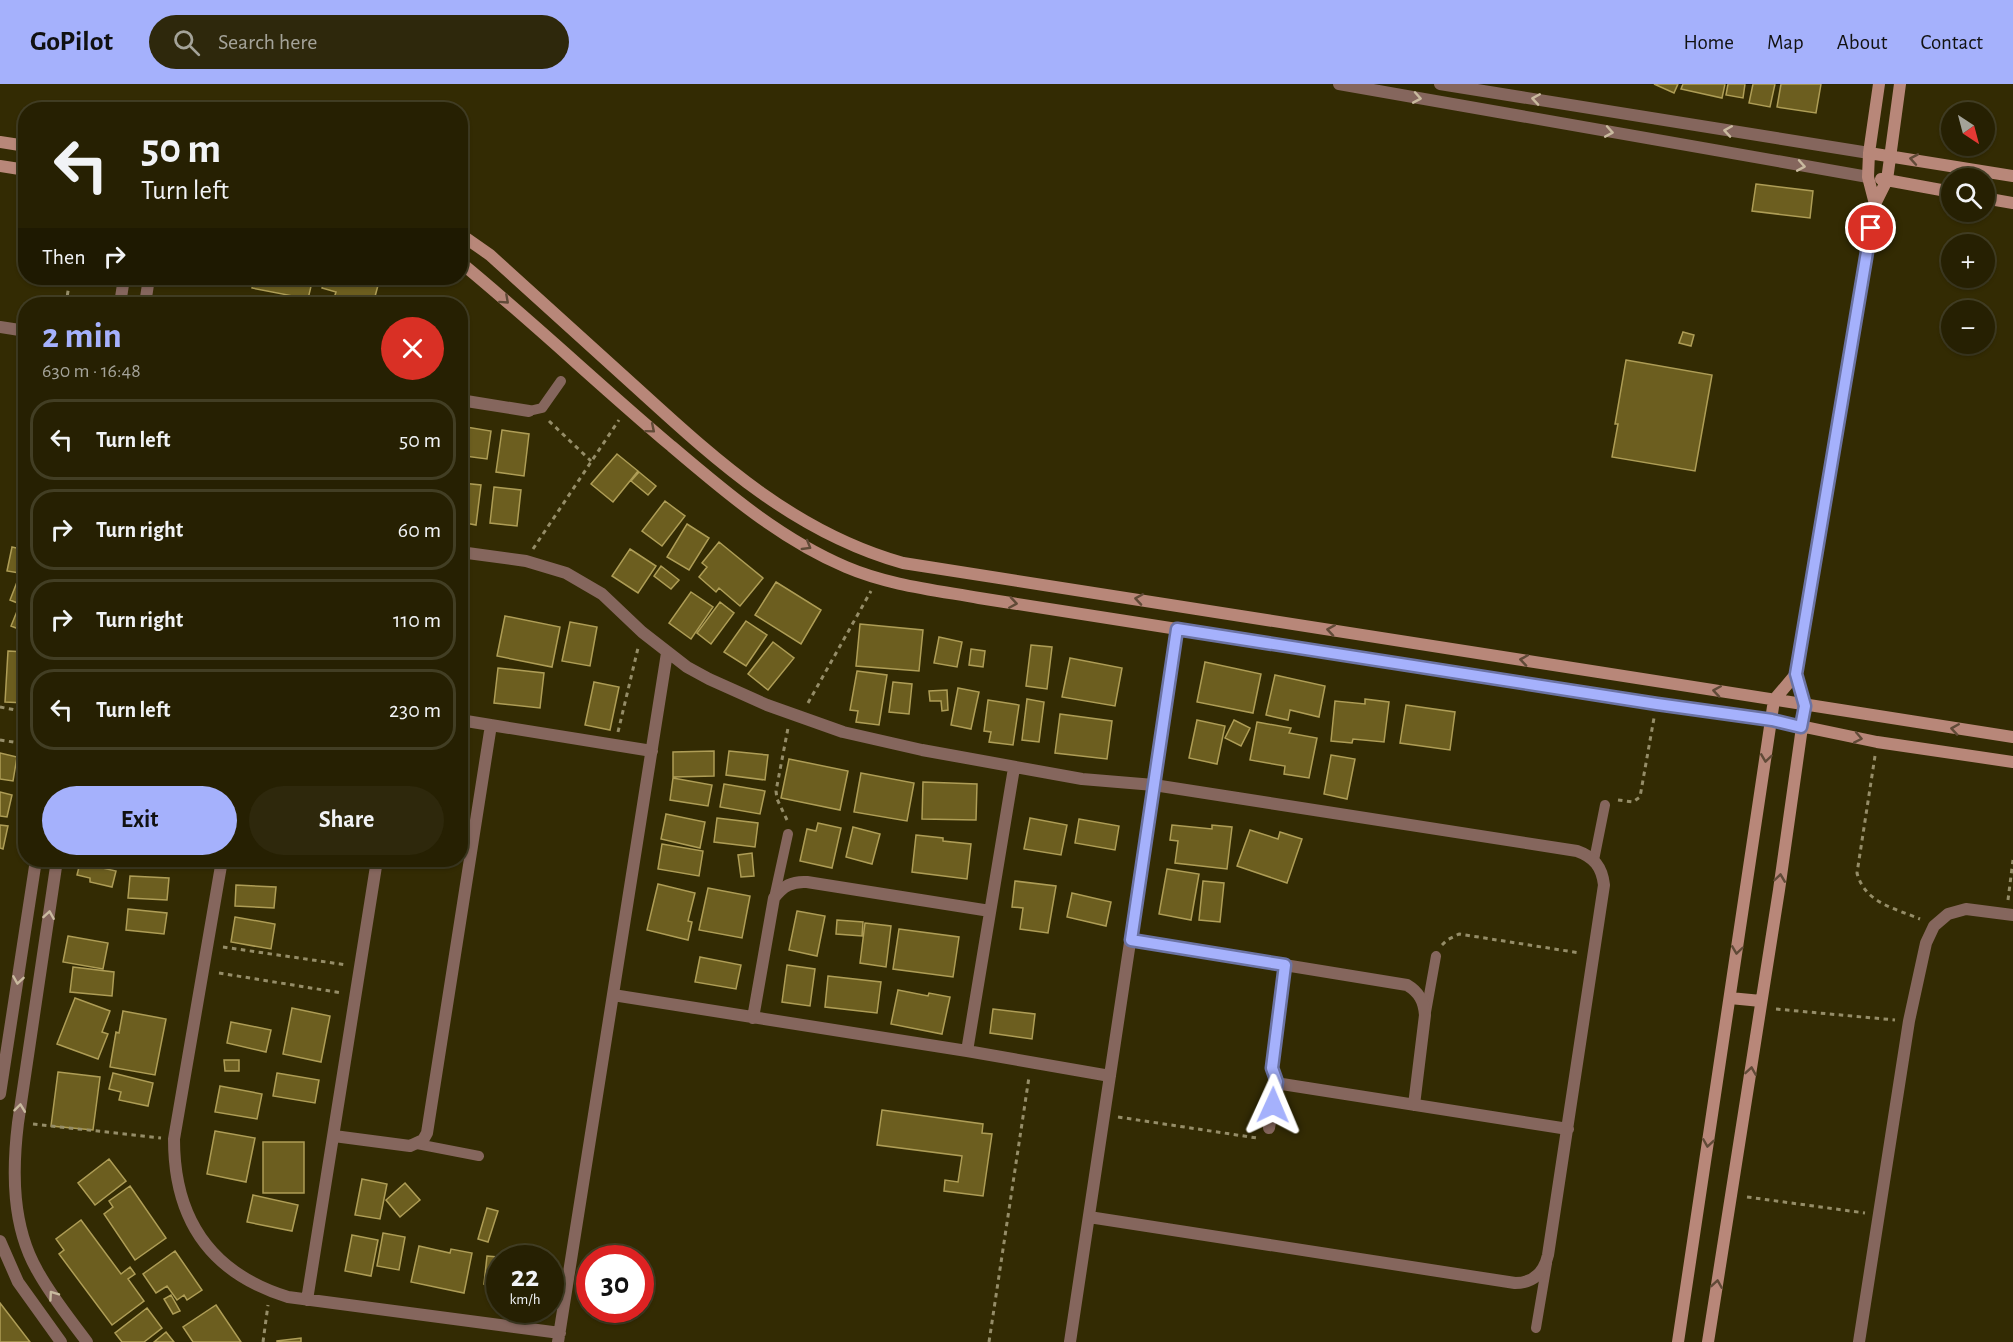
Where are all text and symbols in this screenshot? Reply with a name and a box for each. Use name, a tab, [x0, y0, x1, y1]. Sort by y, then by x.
search box	[149, 15, 569, 69]
icon: search	[170, 26, 203, 59]
text: GoPilot	[30, 28, 113, 56]
text: Search here	[218, 31, 318, 53]
text: Home	[1683, 32, 1734, 53]
text: Map	[1767, 32, 1804, 53]
text: About	[1837, 32, 1887, 53]
text: Contact	[1920, 32, 1983, 53]
one-way arrow	[1412, 91, 1422, 104]
one-way arrow	[1531, 94, 1540, 106]
north arrow	[1941, 102, 1995, 156]
map controls	[1941, 102, 1995, 354]
one-way arrow	[1604, 125, 1614, 138]
one-way arrow	[1723, 125, 1733, 138]
icon: left	[42, 126, 120, 204]
text: 50 m	[141, 128, 221, 170]
one-way arrow	[1909, 154, 1919, 166]
one-way arrow	[1797, 159, 1806, 171]
button: search	[1941, 168, 1995, 222]
text: Turn left	[141, 177, 229, 204]
pin	[1845, 202, 1896, 253]
icon: arrive	[1854, 211, 1887, 244]
button: +	[1941, 234, 1995, 288]
icon: right	[98, 240, 131, 273]
text: Then	[42, 246, 86, 268]
one-way arrow	[498, 293, 508, 304]
button: −	[1941, 300, 1995, 354]
button: close	[381, 317, 444, 380]
text: 2 min	[42, 318, 122, 354]
text: 630 m · 16:48	[42, 361, 141, 381]
one-way arrow	[644, 422, 655, 433]
icon: left	[45, 423, 78, 456]
text: Turn left	[96, 429, 170, 451]
text: 50 m	[399, 429, 441, 451]
icon: right	[45, 513, 78, 546]
text: Turn right	[96, 519, 183, 541]
text: 60 m	[398, 519, 441, 541]
one-way arrow	[801, 539, 811, 550]
one-way arrow	[1134, 594, 1143, 606]
one-way arrow	[1008, 597, 1018, 609]
icon: right	[45, 603, 78, 636]
text: Turn right	[96, 609, 183, 631]
text: 110 m	[393, 609, 441, 631]
one-way arrow	[1327, 624, 1336, 636]
one-way arrow	[1519, 654, 1529, 667]
one-way arrow	[1712, 685, 1721, 697]
icon: left	[45, 693, 78, 726]
text: Turn left	[96, 699, 170, 721]
text: 230 m	[389, 699, 441, 721]
one-way arrow	[1951, 723, 1960, 735]
one-way arrow	[1853, 731, 1863, 744]
one-way arrow	[1760, 752, 1773, 762]
button: Exit	[42, 786, 237, 855]
button: Share	[249, 786, 444, 855]
one-way arrow	[1774, 873, 1786, 883]
one-way arrow	[42, 911, 54, 920]
one-way arrow	[1732, 946, 1744, 955]
one-way arrow	[12, 975, 24, 984]
one-way arrow	[1744, 1066, 1756, 1075]
position arrow	[1241, 1073, 1305, 1137]
one-way arrow	[13, 1103, 25, 1113]
one-way arrow	[1702, 1138, 1715, 1148]
speed limit sign: 30	[576, 1245, 654, 1323]
text: 22	[511, 1262, 539, 1292]
one-way arrow	[1711, 1280, 1723, 1289]
one-way arrow	[49, 1290, 60, 1301]
text: km/h	[510, 1292, 540, 1307]

